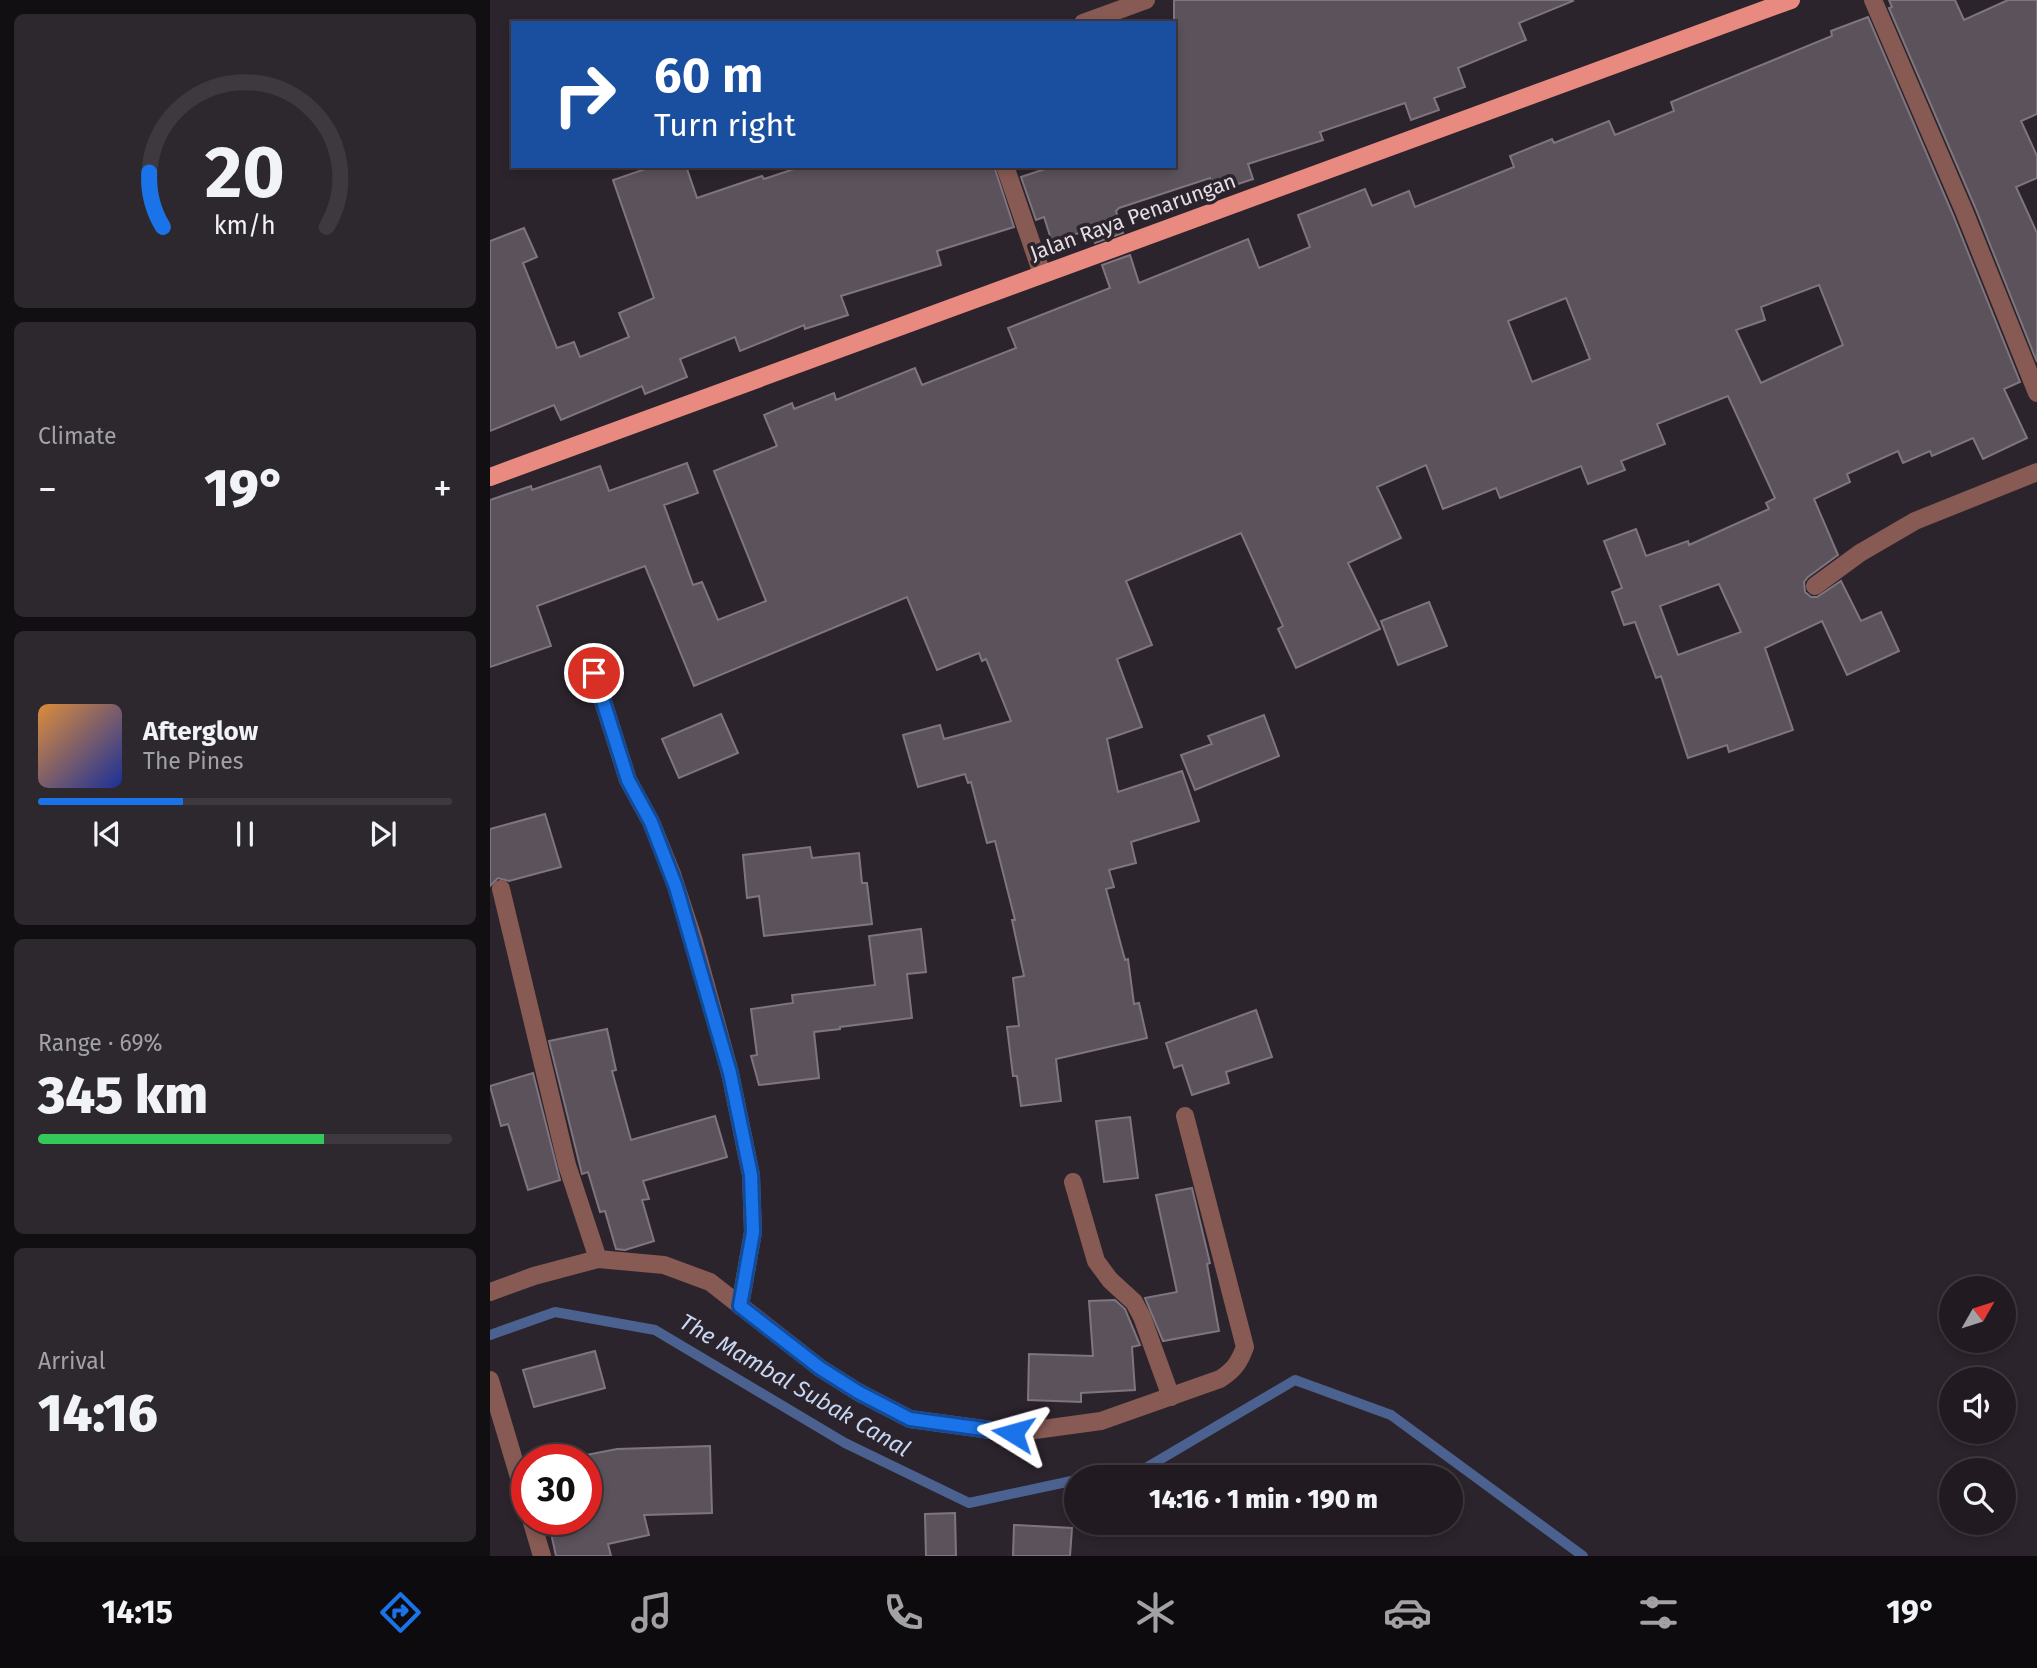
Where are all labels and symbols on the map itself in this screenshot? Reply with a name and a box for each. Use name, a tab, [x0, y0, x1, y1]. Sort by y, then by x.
street label: Jalan Raya Penarungan	[1027, 168, 1239, 266]
pin	[564, 643, 624, 703]
north arrow	[1939, 1276, 2016, 1353]
water label: The Mambal Subak Canal	[675, 1308, 915, 1462]
position arrow	[976, 1396, 1050, 1470]
speed limit sign: 30	[511, 1444, 602, 1535]

